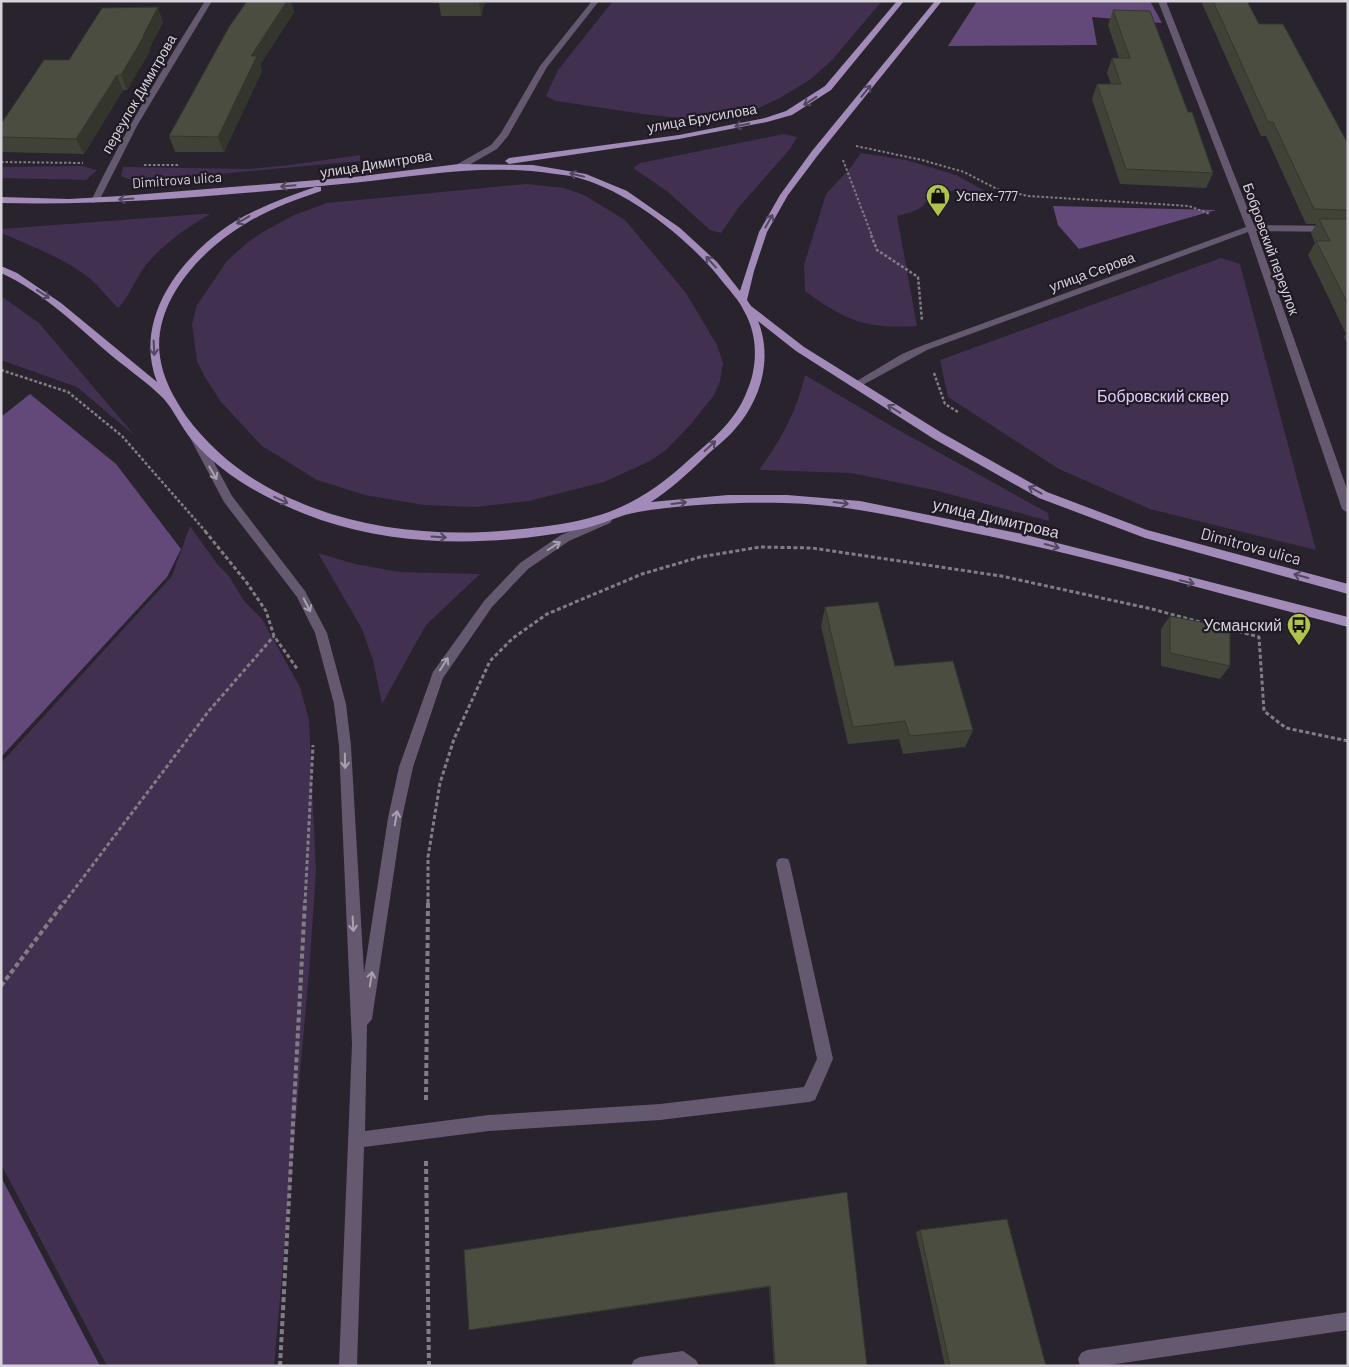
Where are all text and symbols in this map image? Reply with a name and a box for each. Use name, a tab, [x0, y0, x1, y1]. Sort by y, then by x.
street label: переулок Димитрова	[98, 31, 180, 156]
one-way arrow	[860, 85, 871, 98]
one-way arrow	[803, 96, 817, 106]
street label: улица Брусилова	[646, 99, 758, 136]
one-way arrow	[735, 121, 751, 131]
street label: улица Димитрова	[319, 146, 433, 181]
street label: Dimitrova ulica	[131, 168, 222, 191]
one-way arrow	[570, 170, 586, 179]
one-way arrow	[280, 181, 296, 191]
street label: Бобровский переулок	[1240, 181, 1304, 318]
shop icon: Успех-777	[925, 183, 951, 217]
place label: Успех-777	[956, 187, 1018, 204]
one-way arrow	[118, 194, 134, 203]
one-way arrow	[236, 215, 250, 225]
one-way arrow	[764, 215, 774, 229]
street label: улица Серова	[1047, 248, 1137, 295]
one-way arrow	[706, 256, 717, 269]
one-way arrow	[36, 289, 50, 299]
one-way arrow	[150, 339, 159, 355]
park label: Бобровский сквер	[1097, 386, 1229, 405]
one-way arrow	[887, 404, 901, 414]
one-way arrow	[704, 440, 716, 452]
one-way arrow	[208, 465, 218, 480]
one-way arrow	[1027, 485, 1042, 495]
street label: улица Димитрова	[931, 494, 1061, 541]
one-way arrow	[273, 496, 288, 505]
one-way arrow	[671, 498, 687, 508]
one-way arrow	[833, 498, 849, 508]
street label: Dimitrova ulica	[1199, 523, 1303, 568]
one-way arrow	[430, 532, 446, 542]
one-way arrow	[546, 540, 560, 550]
one-way arrow	[1043, 542, 1059, 552]
one-way arrow	[1293, 571, 1309, 580]
one-way arrow	[1179, 578, 1195, 587]
one-way arrow	[303, 597, 312, 612]
bus stop icon: Усманский	[1286, 612, 1312, 646]
place label: Усманский	[1203, 615, 1282, 634]
one-way arrow	[439, 657, 449, 671]
one-way arrow	[340, 753, 350, 769]
one-way arrow	[391, 810, 401, 826]
one-way arrow	[349, 915, 358, 931]
one-way arrow	[366, 971, 376, 987]

